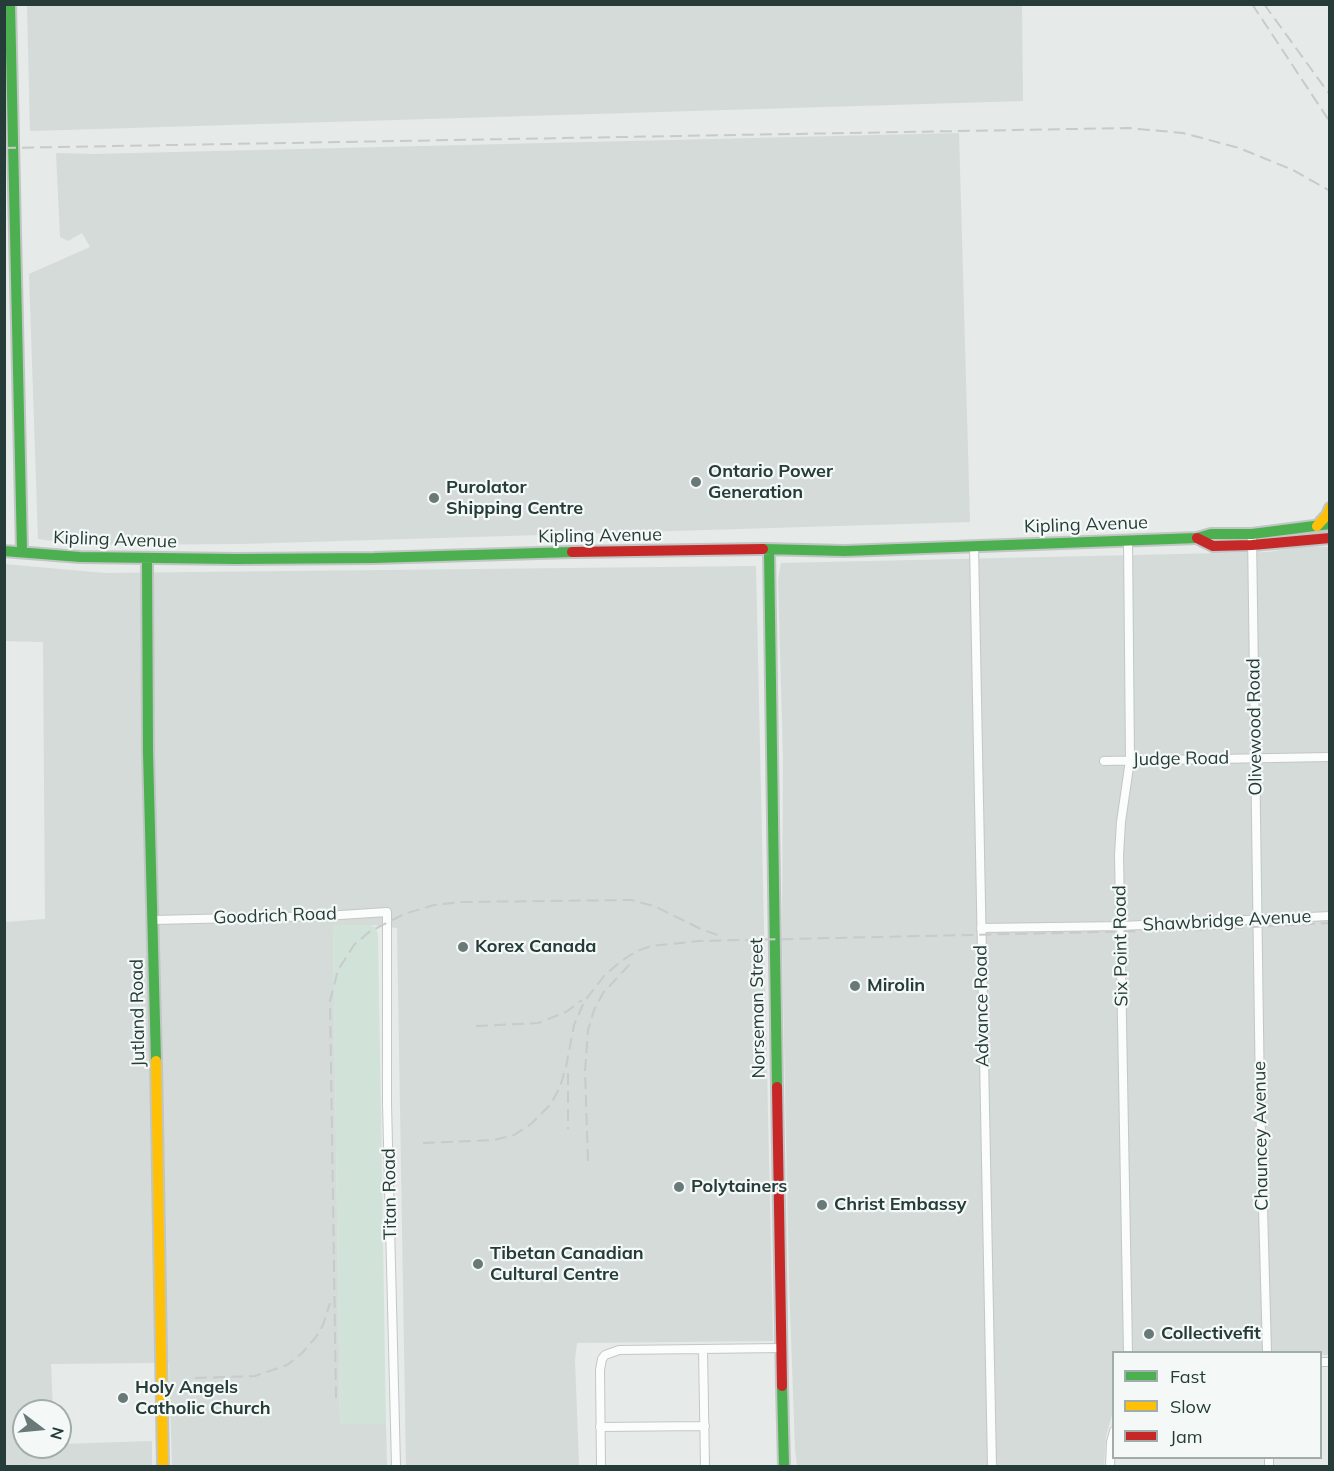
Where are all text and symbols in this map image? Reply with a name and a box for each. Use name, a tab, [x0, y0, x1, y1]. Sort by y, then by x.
place label: Ontario Power Generation	[708, 461, 833, 504]
marker: Ontario Power Generation	[689, 475, 703, 489]
place label: Purolator Shipping Centre	[446, 477, 583, 520]
marker: Purolator Shipping Centre	[427, 491, 441, 505]
street label: Kipling Avenue	[1024, 512, 1148, 538]
street label: Kipling Avenue	[538, 524, 662, 548]
street label: Kipling Avenue	[53, 527, 177, 553]
street label: Olivewood Road	[1243, 658, 1267, 796]
street label: Judge Road	[1133, 747, 1229, 771]
street label: Six Point Road	[1109, 885, 1133, 1007]
street label: Goodrich Road	[213, 903, 337, 929]
street label: Shawbridge Avenue	[1142, 906, 1312, 936]
place label: Korex Canada	[475, 936, 596, 958]
street label: Norseman Street	[746, 938, 770, 1078]
marker: Korex Canada	[456, 940, 470, 954]
street label: Advance Road	[970, 945, 994, 1067]
street label: Jutland Road	[126, 959, 150, 1067]
place label: Mirolin	[867, 975, 925, 997]
marker: Mirolin	[848, 979, 862, 993]
street label: Chauncey Avenue	[1249, 1061, 1273, 1211]
street label: Titan Road	[378, 1148, 402, 1240]
place label: Polytainers	[691, 1176, 787, 1198]
marker: Polytainers	[672, 1180, 686, 1194]
place label: Christ Embassy	[834, 1194, 966, 1216]
marker: Christ Embassy	[815, 1198, 829, 1212]
place label: Tibetan Canadian Cultural Centre	[490, 1243, 644, 1286]
marker: Tibetan Canadian Cultural Centre	[471, 1257, 485, 1271]
place label: Collectivefit	[1161, 1323, 1261, 1345]
marker: Collectivefit	[1142, 1327, 1156, 1341]
legend	[1112, 1351, 1322, 1459]
text: Fast	[1170, 1365, 1206, 1388]
place label: Holy Angels Catholic Church	[135, 1377, 271, 1420]
marker: Holy Angels Catholic Church	[116, 1391, 130, 1405]
text: Slow	[1170, 1395, 1211, 1418]
north arrow	[12, 1399, 72, 1459]
text: N	[46, 1425, 69, 1442]
text: Jam	[1170, 1425, 1203, 1448]

